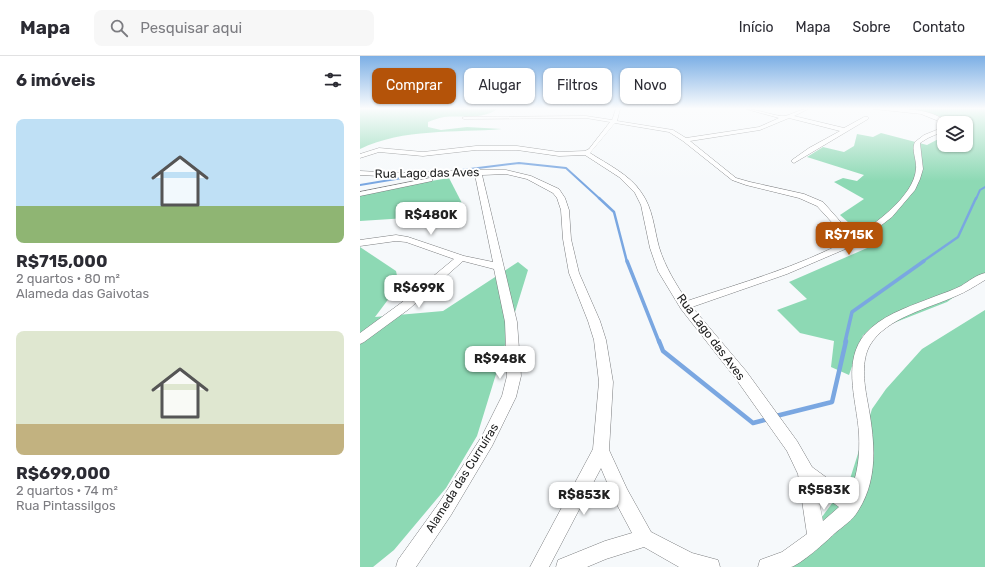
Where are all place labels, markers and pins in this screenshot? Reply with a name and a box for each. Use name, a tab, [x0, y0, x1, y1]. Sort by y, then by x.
pin: R$480K	[398, 202, 464, 236]
pin: R$715K	[816, 222, 882, 256]
pin: R$699K	[386, 275, 452, 309]
pin: R$948K	[467, 346, 533, 380]
pin: R$583K	[791, 477, 857, 511]
pin: R$853K	[551, 482, 617, 516]

